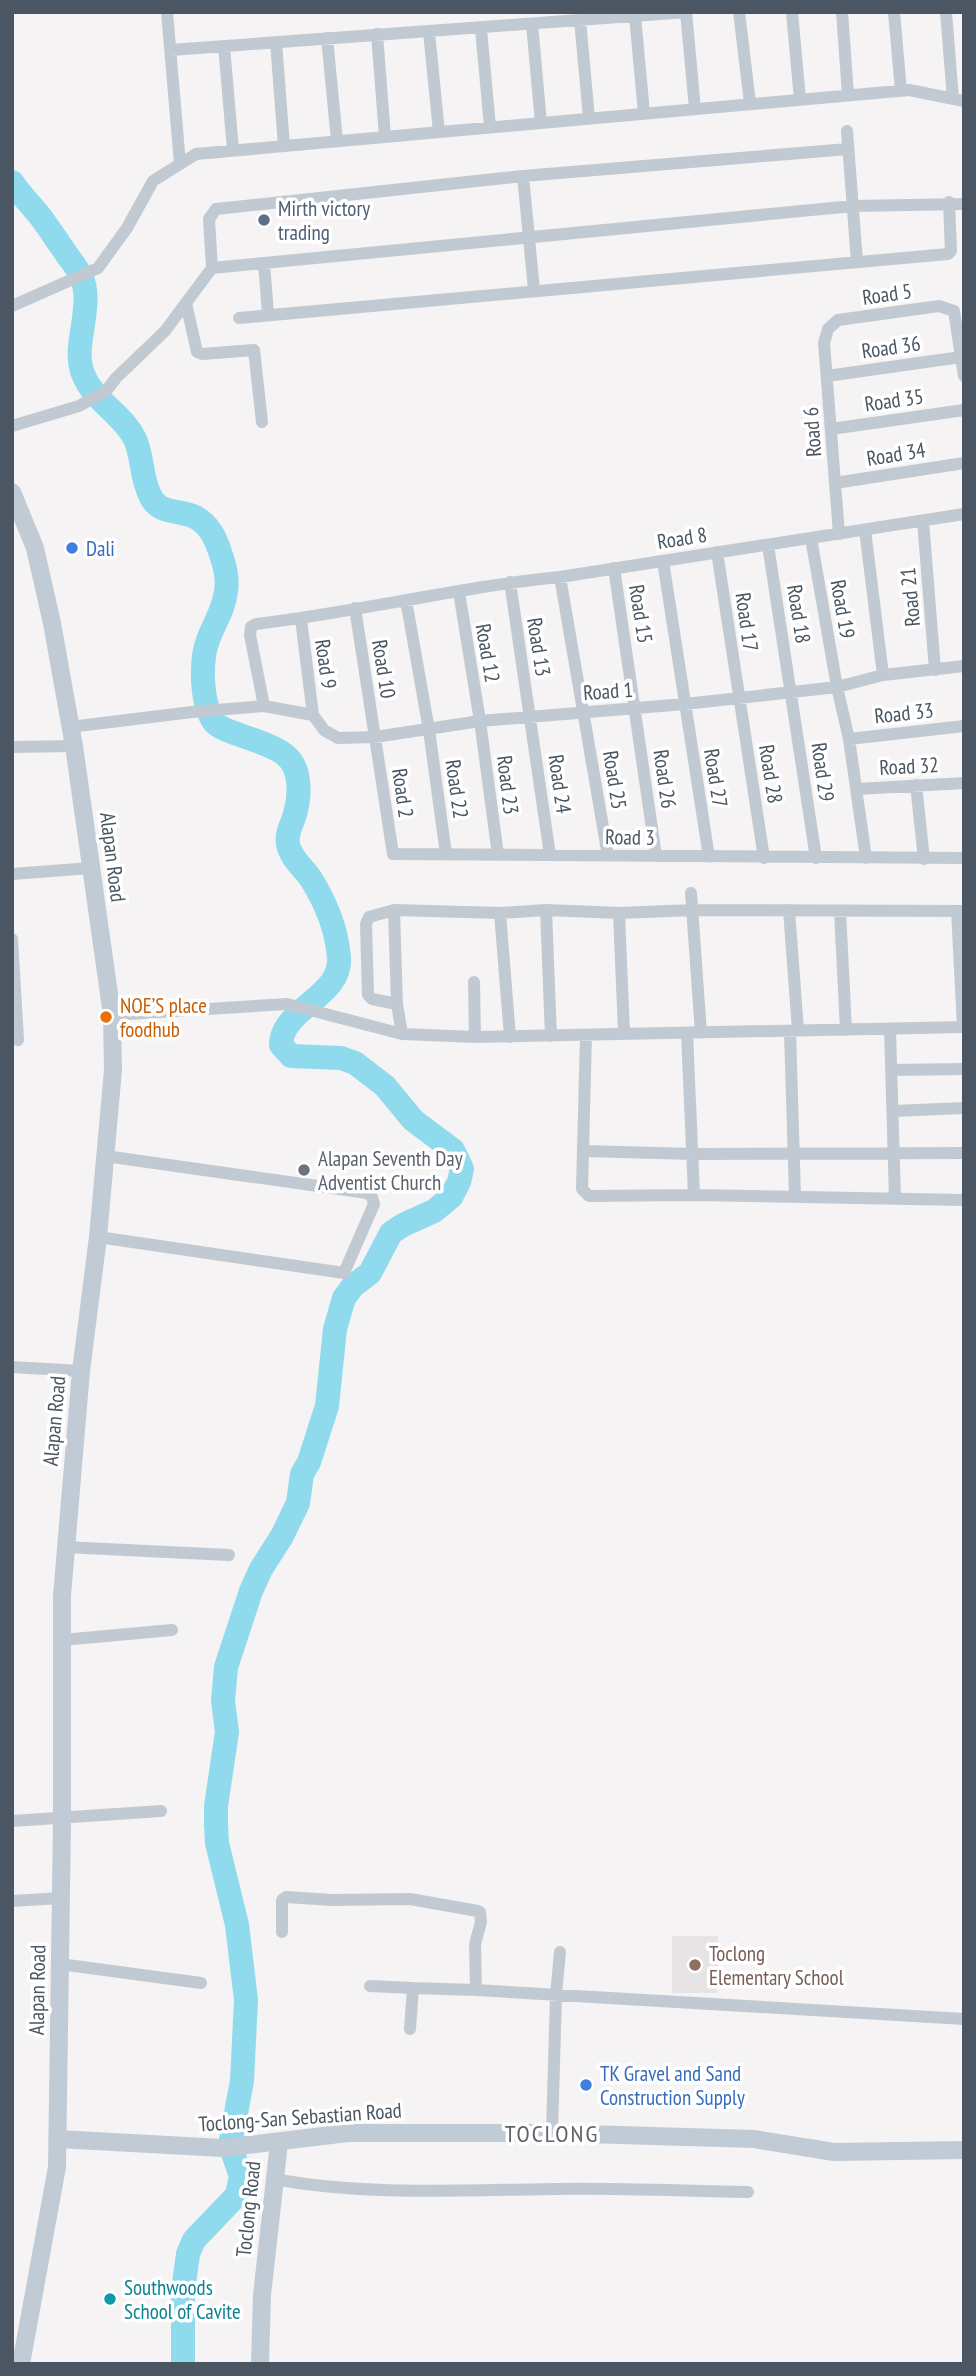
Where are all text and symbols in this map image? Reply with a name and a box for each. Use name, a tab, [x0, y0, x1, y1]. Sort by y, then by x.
place label: Mirth victory trading	[278, 195, 370, 246]
marker: Mirth victory trading	[256, 212, 272, 228]
street label: Road 5	[860, 277, 914, 311]
street label: Road 36	[860, 330, 922, 364]
street label: Road 35	[863, 383, 925, 417]
street label: Road 6	[797, 406, 827, 458]
street label: Road 34	[865, 436, 928, 472]
street label: Road 8	[655, 521, 709, 555]
place label: Dali	[86, 535, 115, 562]
marker: Dali	[64, 540, 80, 556]
street label: Road 21	[894, 566, 926, 628]
street label: Road 19	[825, 578, 861, 640]
street label: Road 15	[623, 583, 659, 645]
street label: Road 18	[781, 583, 817, 645]
street label: Road 17	[730, 591, 764, 653]
street label: Road 13	[521, 616, 557, 678]
street label: Road 12	[470, 622, 506, 684]
street label: Road 9	[309, 637, 343, 691]
street label: Road 10	[366, 638, 402, 700]
street label: Road 1	[582, 676, 634, 706]
street label: Road 33	[873, 696, 935, 730]
street label: Road 29	[806, 741, 840, 803]
street label: Road 28	[753, 743, 789, 805]
street label: Road 27	[698, 747, 734, 809]
street label: Road 26	[648, 748, 682, 810]
street label: Road 25	[597, 749, 633, 811]
street label: Road 32	[879, 751, 939, 781]
street label: Road 24	[543, 753, 578, 816]
street label: Road 23	[491, 754, 525, 816]
street label: Road 22	[440, 758, 474, 820]
street label: Road 2	[386, 766, 420, 820]
street label: Alapan Road	[94, 811, 132, 903]
street label: Road 3	[605, 823, 655, 851]
place label: NOE’S place foodhub	[120, 992, 207, 1043]
marker: NOE’S place foodhub	[98, 1009, 114, 1025]
place label: Alapan Seventh Day Adventist Church	[318, 1145, 463, 1196]
marker: Alapan Seventh Day Adventist Church	[296, 1162, 312, 1178]
street label: Alapan Road	[37, 1375, 71, 1467]
place label: Toclong Elementary School	[709, 1940, 844, 1991]
street label: Alapan Road	[23, 1945, 51, 2035]
marker: Toclong Elementary School	[687, 1957, 703, 1973]
place label: TK Gravel and Sand Construction Supply	[600, 2060, 745, 2111]
marker: TK Gravel and Sand Construction Supply	[578, 2077, 594, 2093]
street label: Toclong-San Sebastian Road	[197, 2096, 403, 2138]
district label: TOCLONG	[505, 2118, 599, 2149]
street label: Toclong Road	[230, 2160, 266, 2258]
place label: Southwoods School of Cavite	[124, 2274, 241, 2325]
marker: Southwoods School of Cavite	[102, 2291, 118, 2307]

